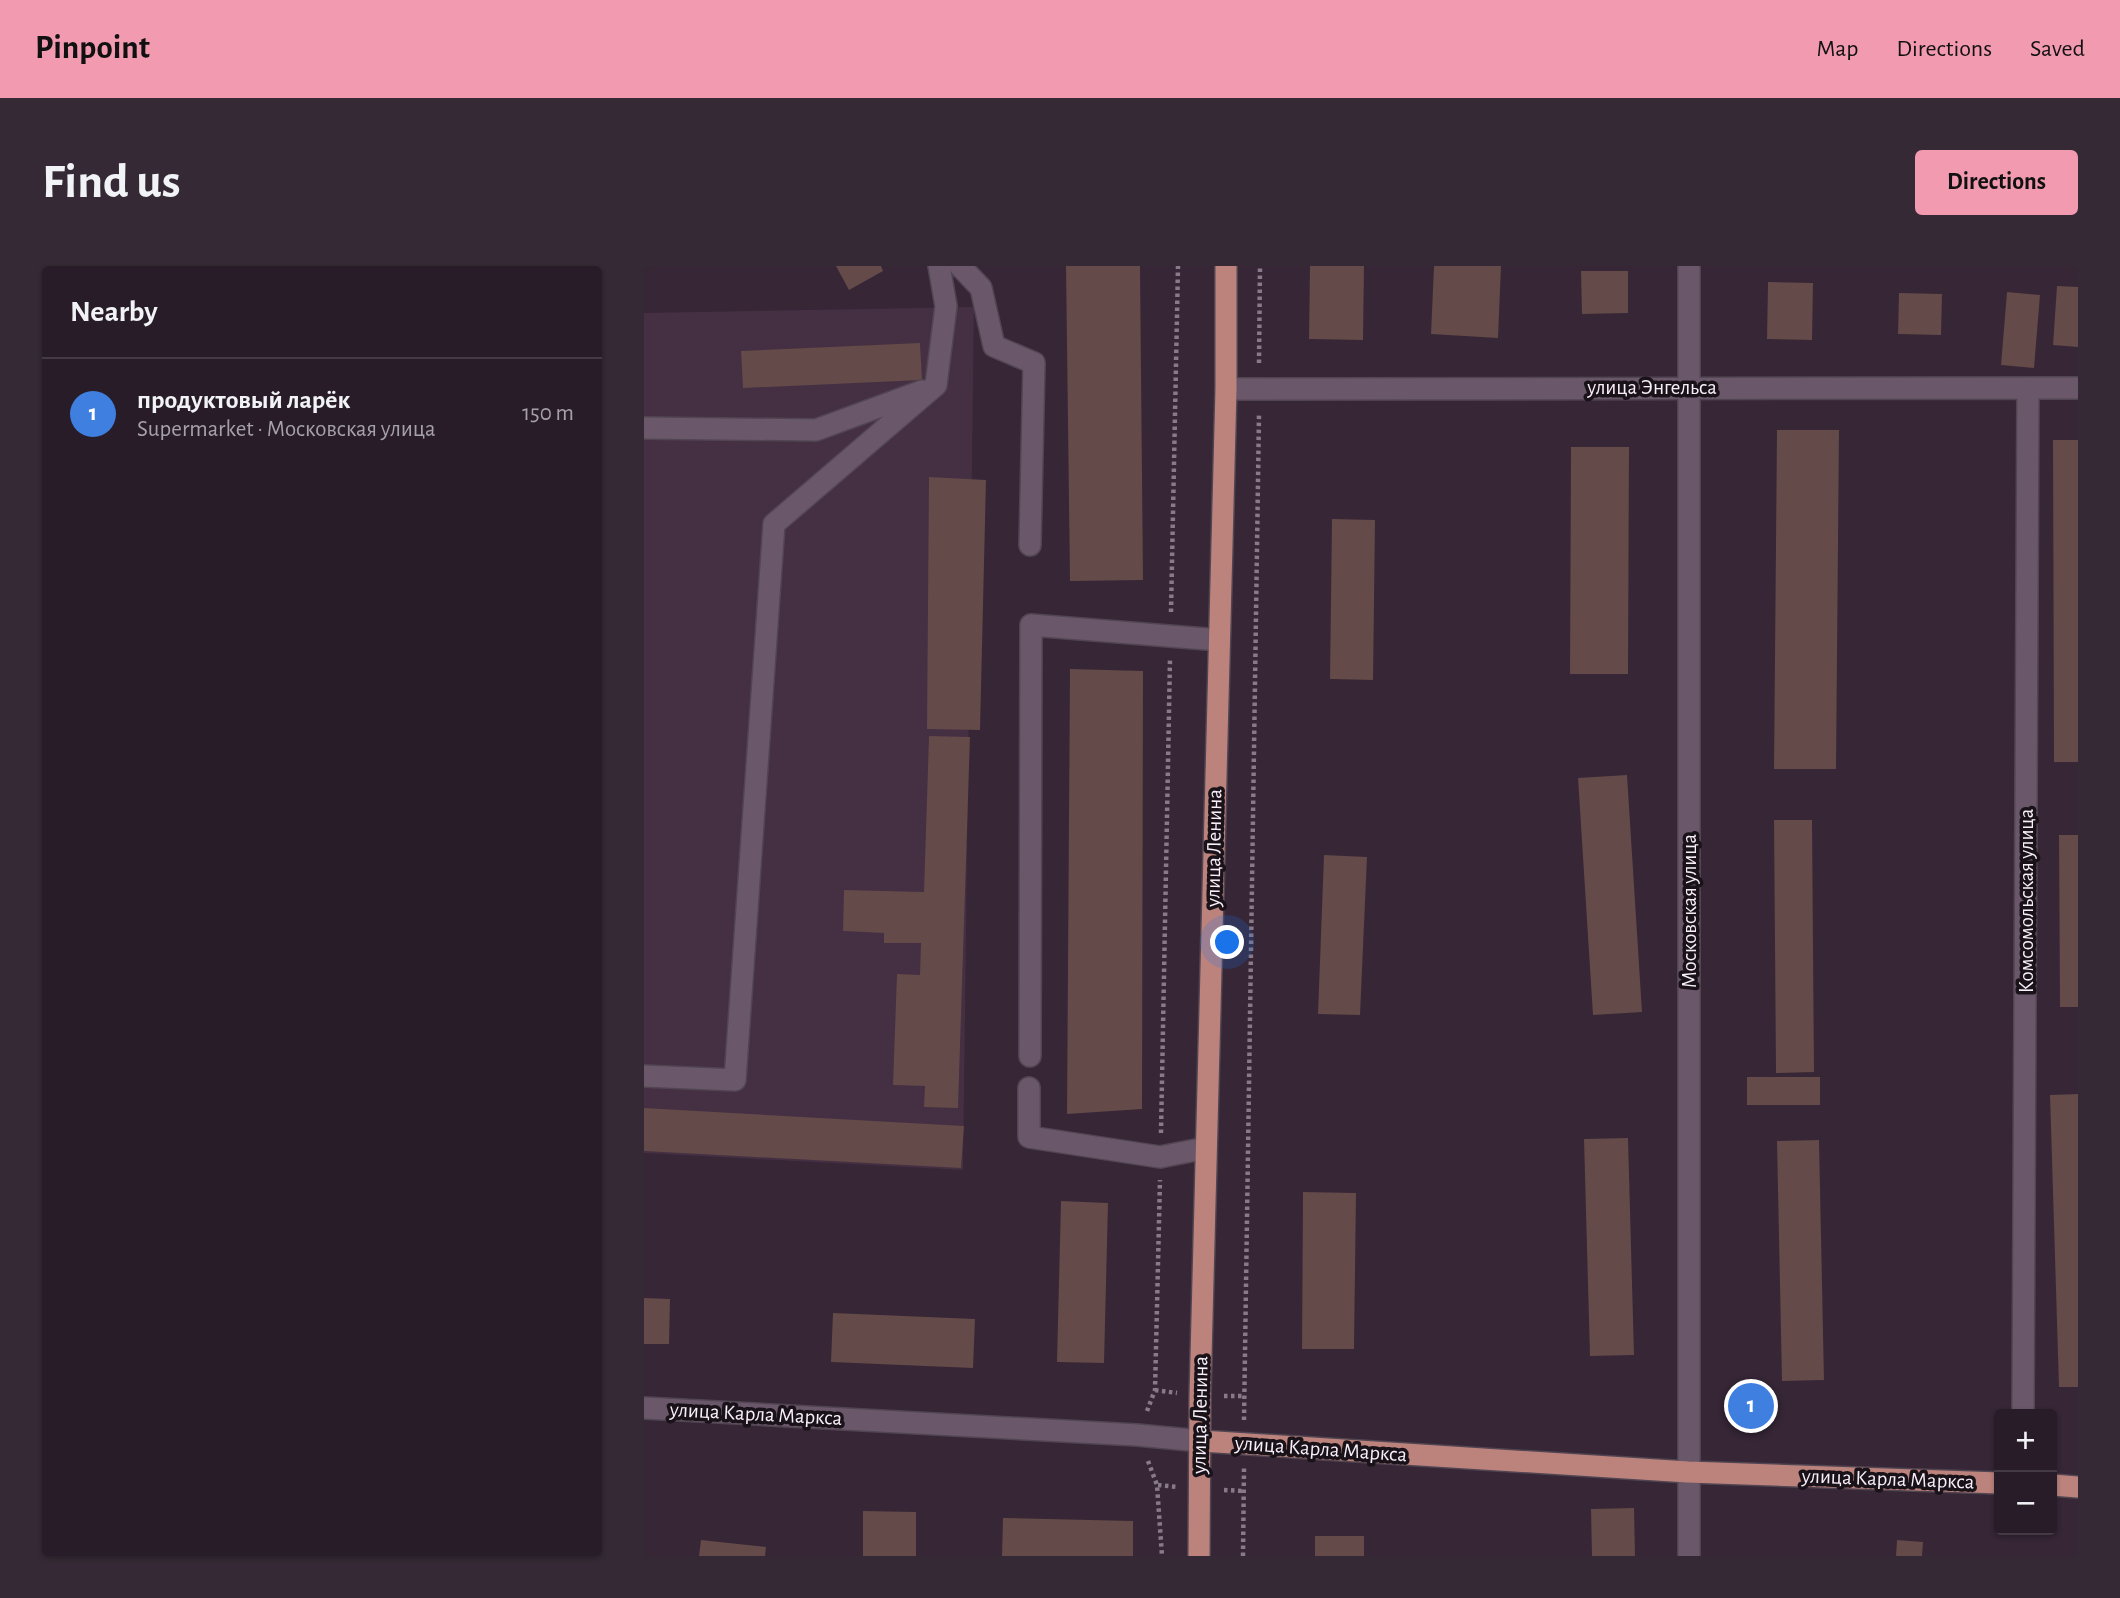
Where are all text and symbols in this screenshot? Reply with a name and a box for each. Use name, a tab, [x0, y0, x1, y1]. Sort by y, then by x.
text: Pinpoint	[35, 32, 150, 65]
text: Map	[1816, 37, 1858, 61]
text: Directions	[1896, 37, 1992, 61]
text: Saved	[2030, 37, 2085, 61]
button: Directions	[1915, 150, 2078, 215]
text: Find us	[42, 158, 181, 207]
text: Nearby	[70, 297, 158, 327]
street label: улица Энгельса	[1586, 377, 1717, 398]
text: продуктовый ларёк	[137, 387, 351, 413]
text: 1	[89, 402, 97, 425]
text: 150 m	[522, 402, 574, 425]
text: Supermarket · Московская улица	[137, 418, 436, 441]
street label: улица Ленина	[1202, 788, 1226, 908]
street label: Комсомольская улица	[2016, 808, 2037, 993]
street label: Московская улица	[1679, 833, 1700, 988]
your location	[1210, 925, 1244, 959]
street label: улица Ленина	[1188, 1355, 1212, 1475]
pin: 1	[1728, 1380, 1774, 1432]
street label: улица Карла Маркса	[668, 1399, 843, 1429]
map controls	[1994, 1409, 2057, 1535]
button: +	[1994, 1409, 2057, 1472]
street label: улица Карла Маркса	[1233, 1432, 1408, 1466]
street label: улица Карла Маркса	[1800, 1465, 1975, 1493]
button: −	[1994, 1472, 2057, 1535]

